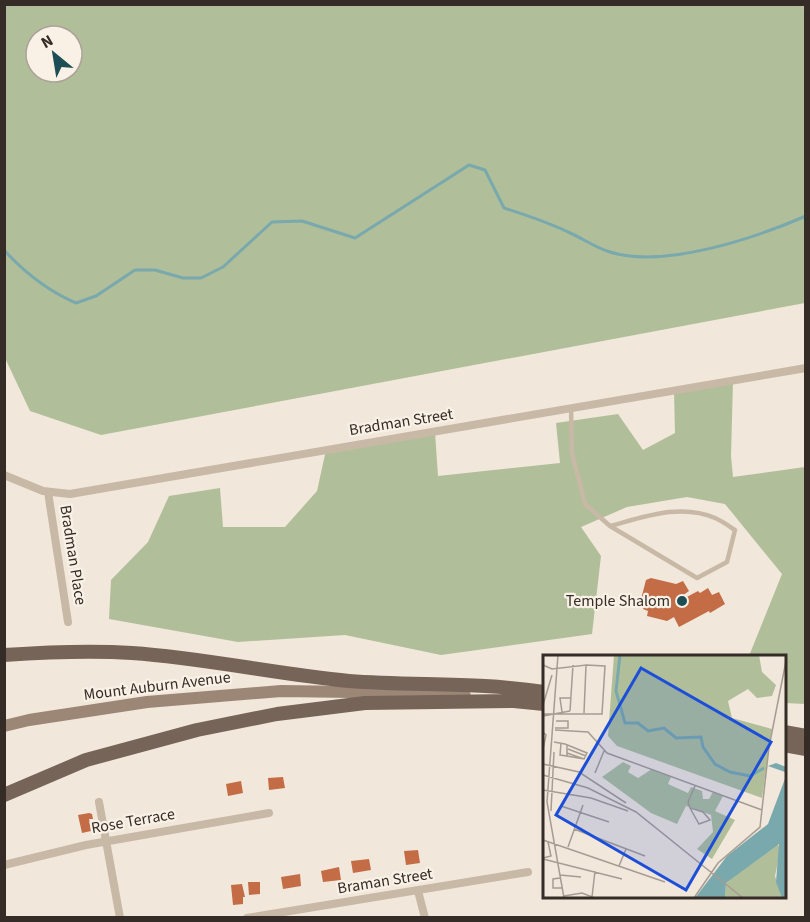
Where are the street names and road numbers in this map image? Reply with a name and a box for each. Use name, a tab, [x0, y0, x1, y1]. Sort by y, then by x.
street label: Bradman Street	[347, 403, 455, 441]
street label: Bradman Place	[54, 503, 92, 607]
street label: Mount Auburn Avenue	[82, 666, 232, 706]
street label: Rose Terrace	[89, 803, 177, 839]
street label: Braman Street	[336, 863, 435, 899]

